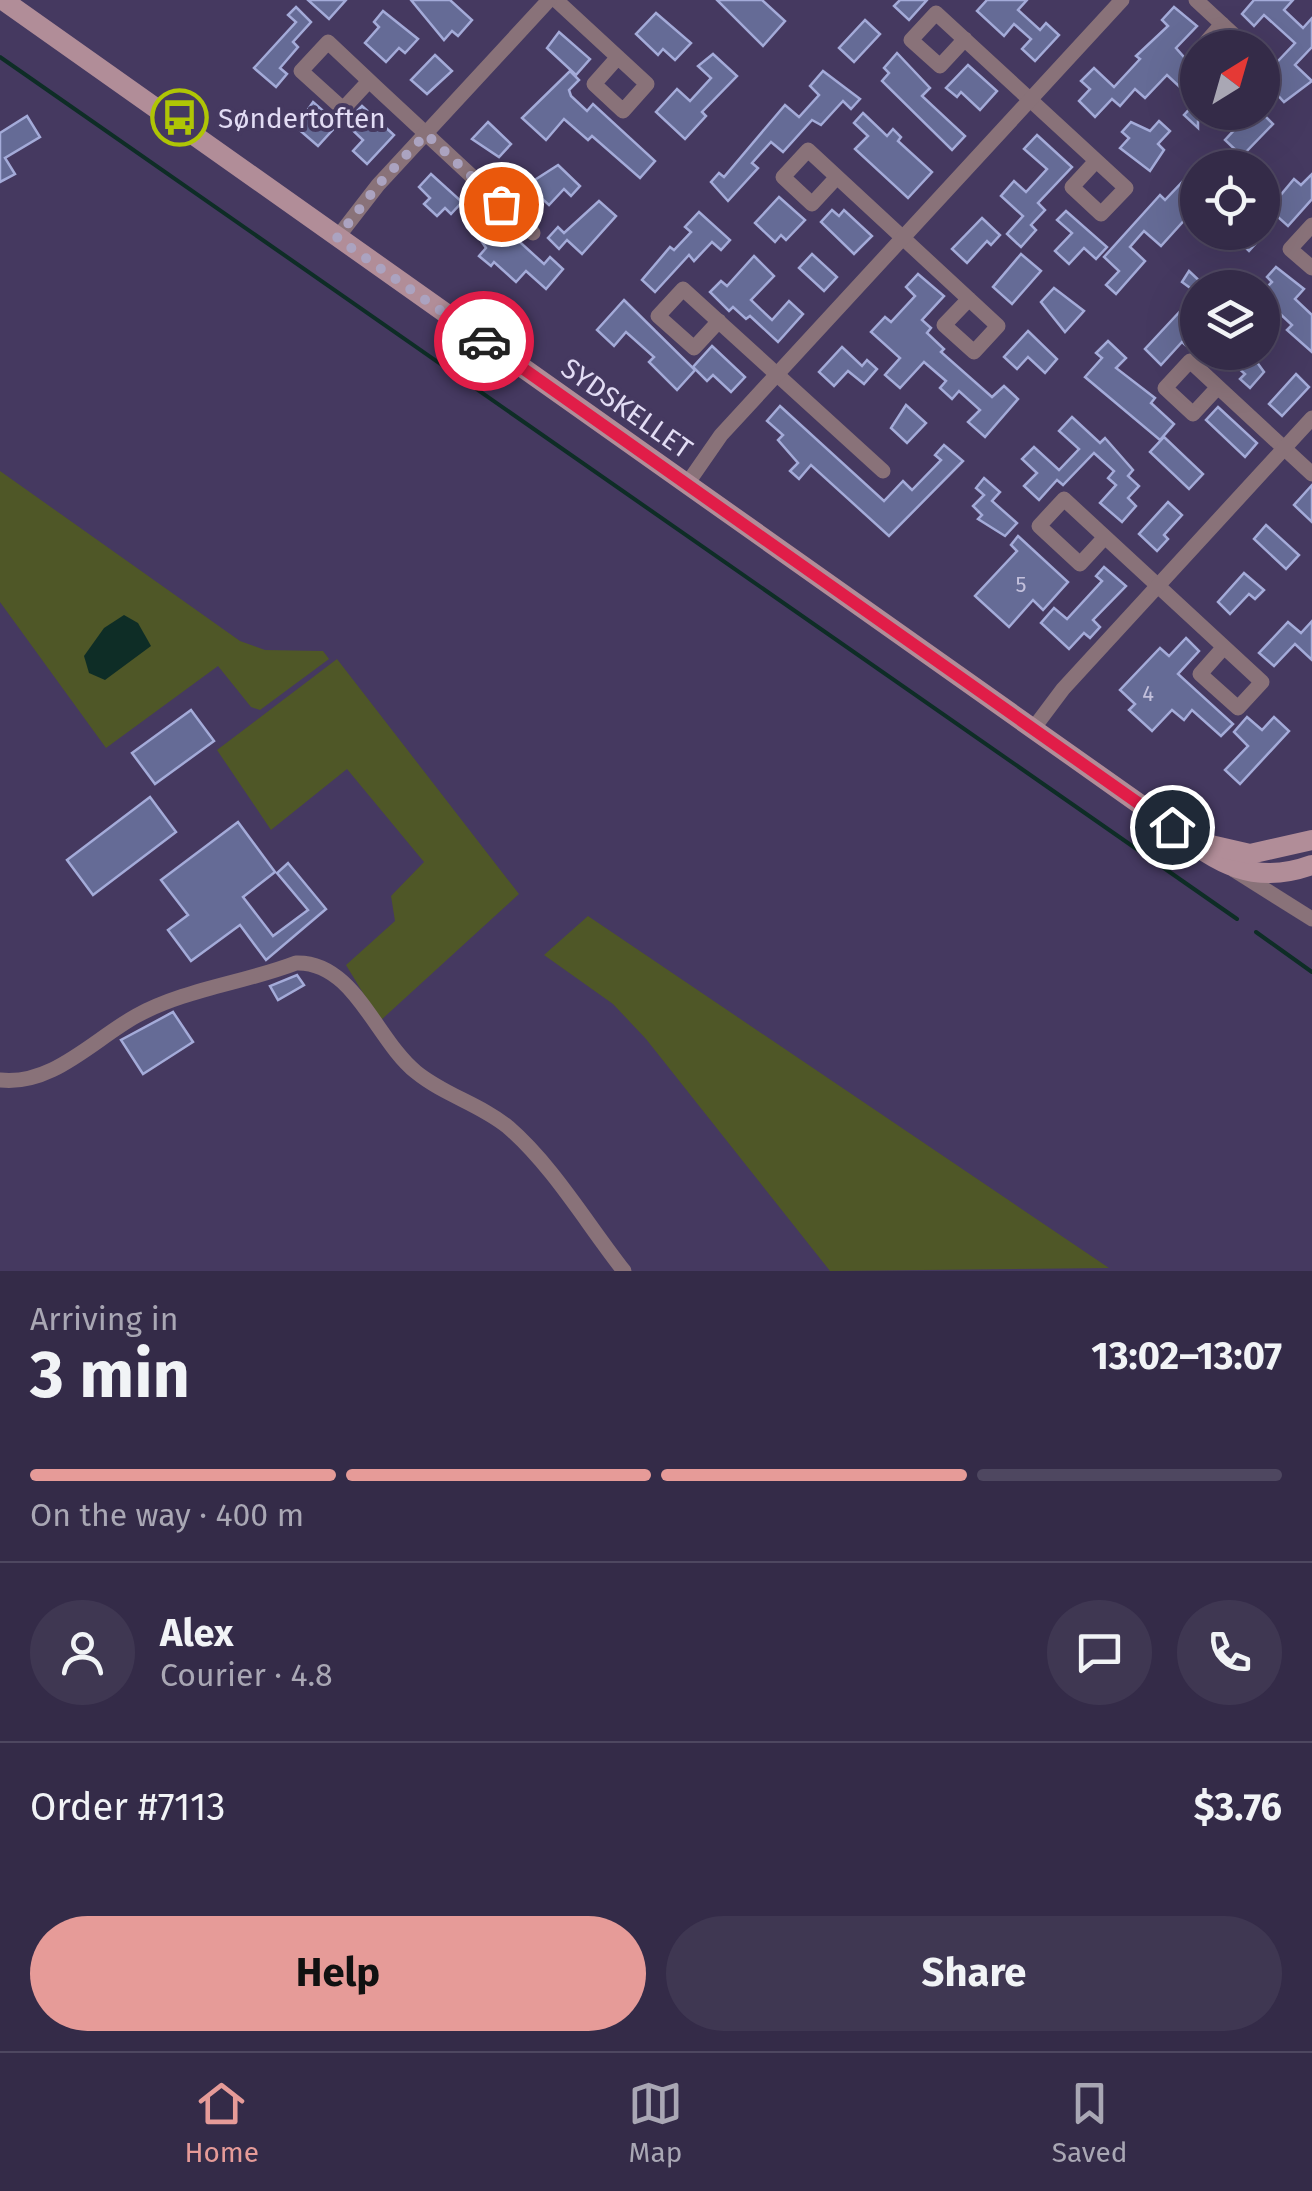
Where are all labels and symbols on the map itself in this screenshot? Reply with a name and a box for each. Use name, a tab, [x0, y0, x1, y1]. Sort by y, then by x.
north arrow	[1180, 30, 1280, 130]
bus stop icon: Søndertoften	[149, 88, 209, 148]
place label: Søndertoften	[218, 102, 386, 135]
pin	[459, 162, 544, 247]
courier	[434, 291, 534, 391]
street label: SYDSKELLET	[555, 351, 699, 466]
house number: 5	[1015, 571, 1027, 598]
house number: 4	[1142, 680, 1154, 707]
pin	[1130, 785, 1215, 870]

